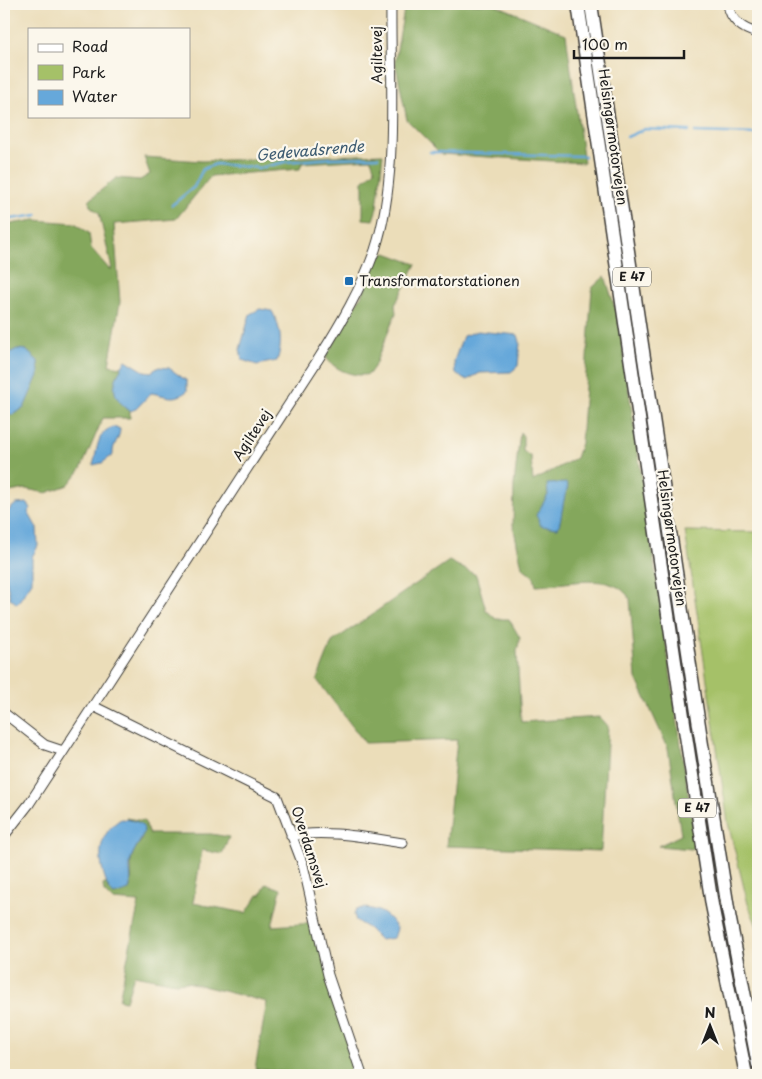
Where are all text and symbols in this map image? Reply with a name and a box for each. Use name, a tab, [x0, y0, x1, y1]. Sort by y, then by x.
street label: Agiltevej	[366, 26, 387, 84]
legend	[28, 28, 190, 118]
scale bar	[574, 28, 684, 60]
text: 100 m	[582, 32, 628, 55]
text: Road	[72, 34, 108, 57]
text: Park	[72, 60, 106, 83]
street label: Helsingørmotorvejen	[594, 67, 633, 207]
text: Water	[72, 84, 117, 107]
water label: Gedevadsrende	[255, 133, 366, 166]
road number: E 47	[613, 268, 651, 286]
place label: Transformatorstationen	[359, 270, 520, 291]
marker: Transformatorstationen	[343, 275, 355, 287]
street label: Agiltevej	[227, 405, 276, 465]
street label: Helsingørmotorvejen	[653, 468, 692, 608]
road number: E 47	[678, 798, 716, 818]
street label: Overdamsvej	[286, 803, 333, 890]
north arrow	[684, 1002, 734, 1052]
text: N	[704, 1002, 716, 1023]

